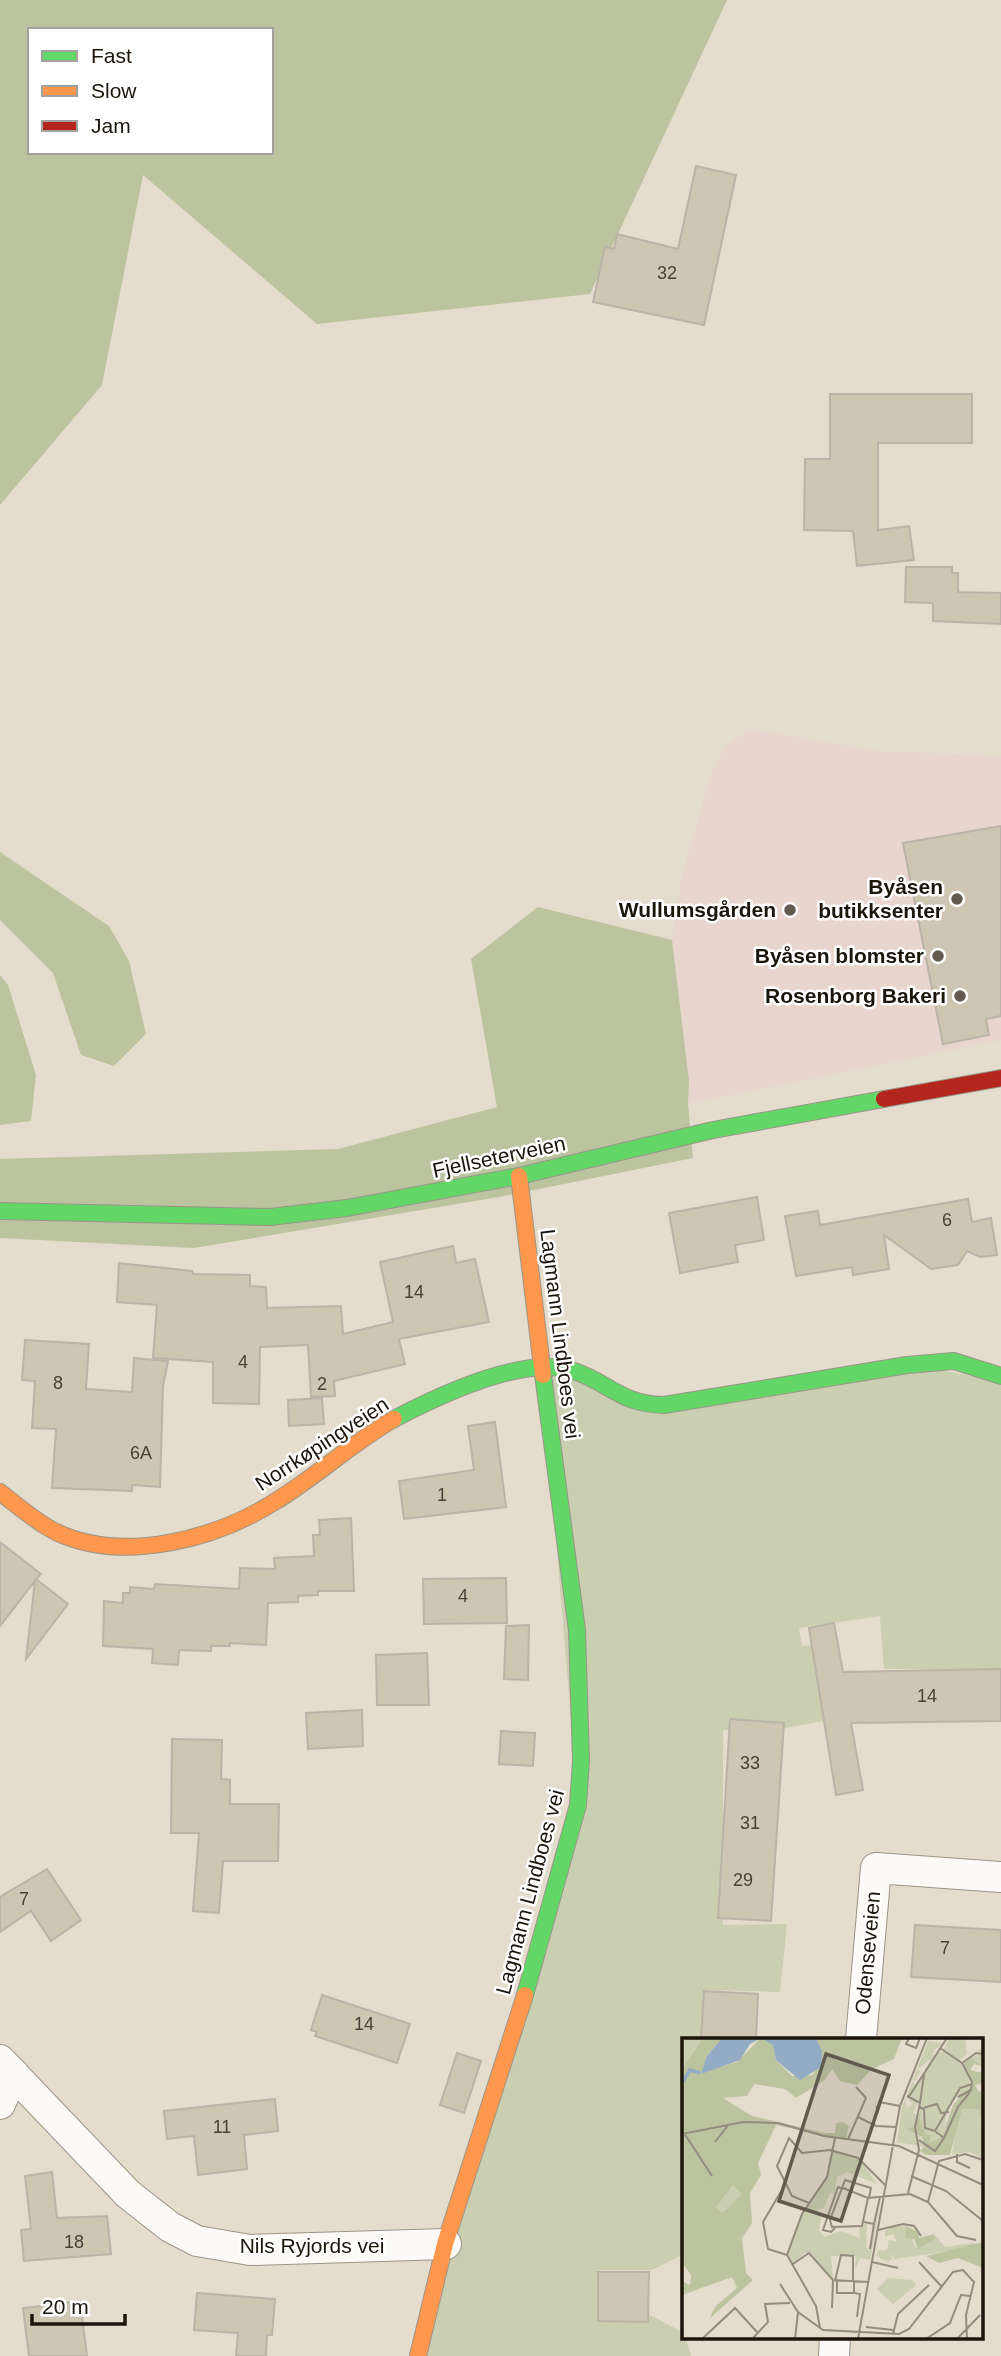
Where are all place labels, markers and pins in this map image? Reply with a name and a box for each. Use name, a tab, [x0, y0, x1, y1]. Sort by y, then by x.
place label: Byåsen butikksenter	[818, 875, 943, 922]
marker: Byåsen butikksenter	[949, 891, 965, 907]
place label: Wullumsgården	[619, 898, 776, 921]
marker: Wullumsgården	[782, 902, 798, 918]
place label: Byåsen blomster	[755, 944, 924, 967]
marker: Byåsen blomster	[930, 948, 946, 964]
place label: Rosenborg Bakeri	[765, 984, 946, 1007]
marker: Rosenborg Bakeri	[952, 988, 968, 1004]

